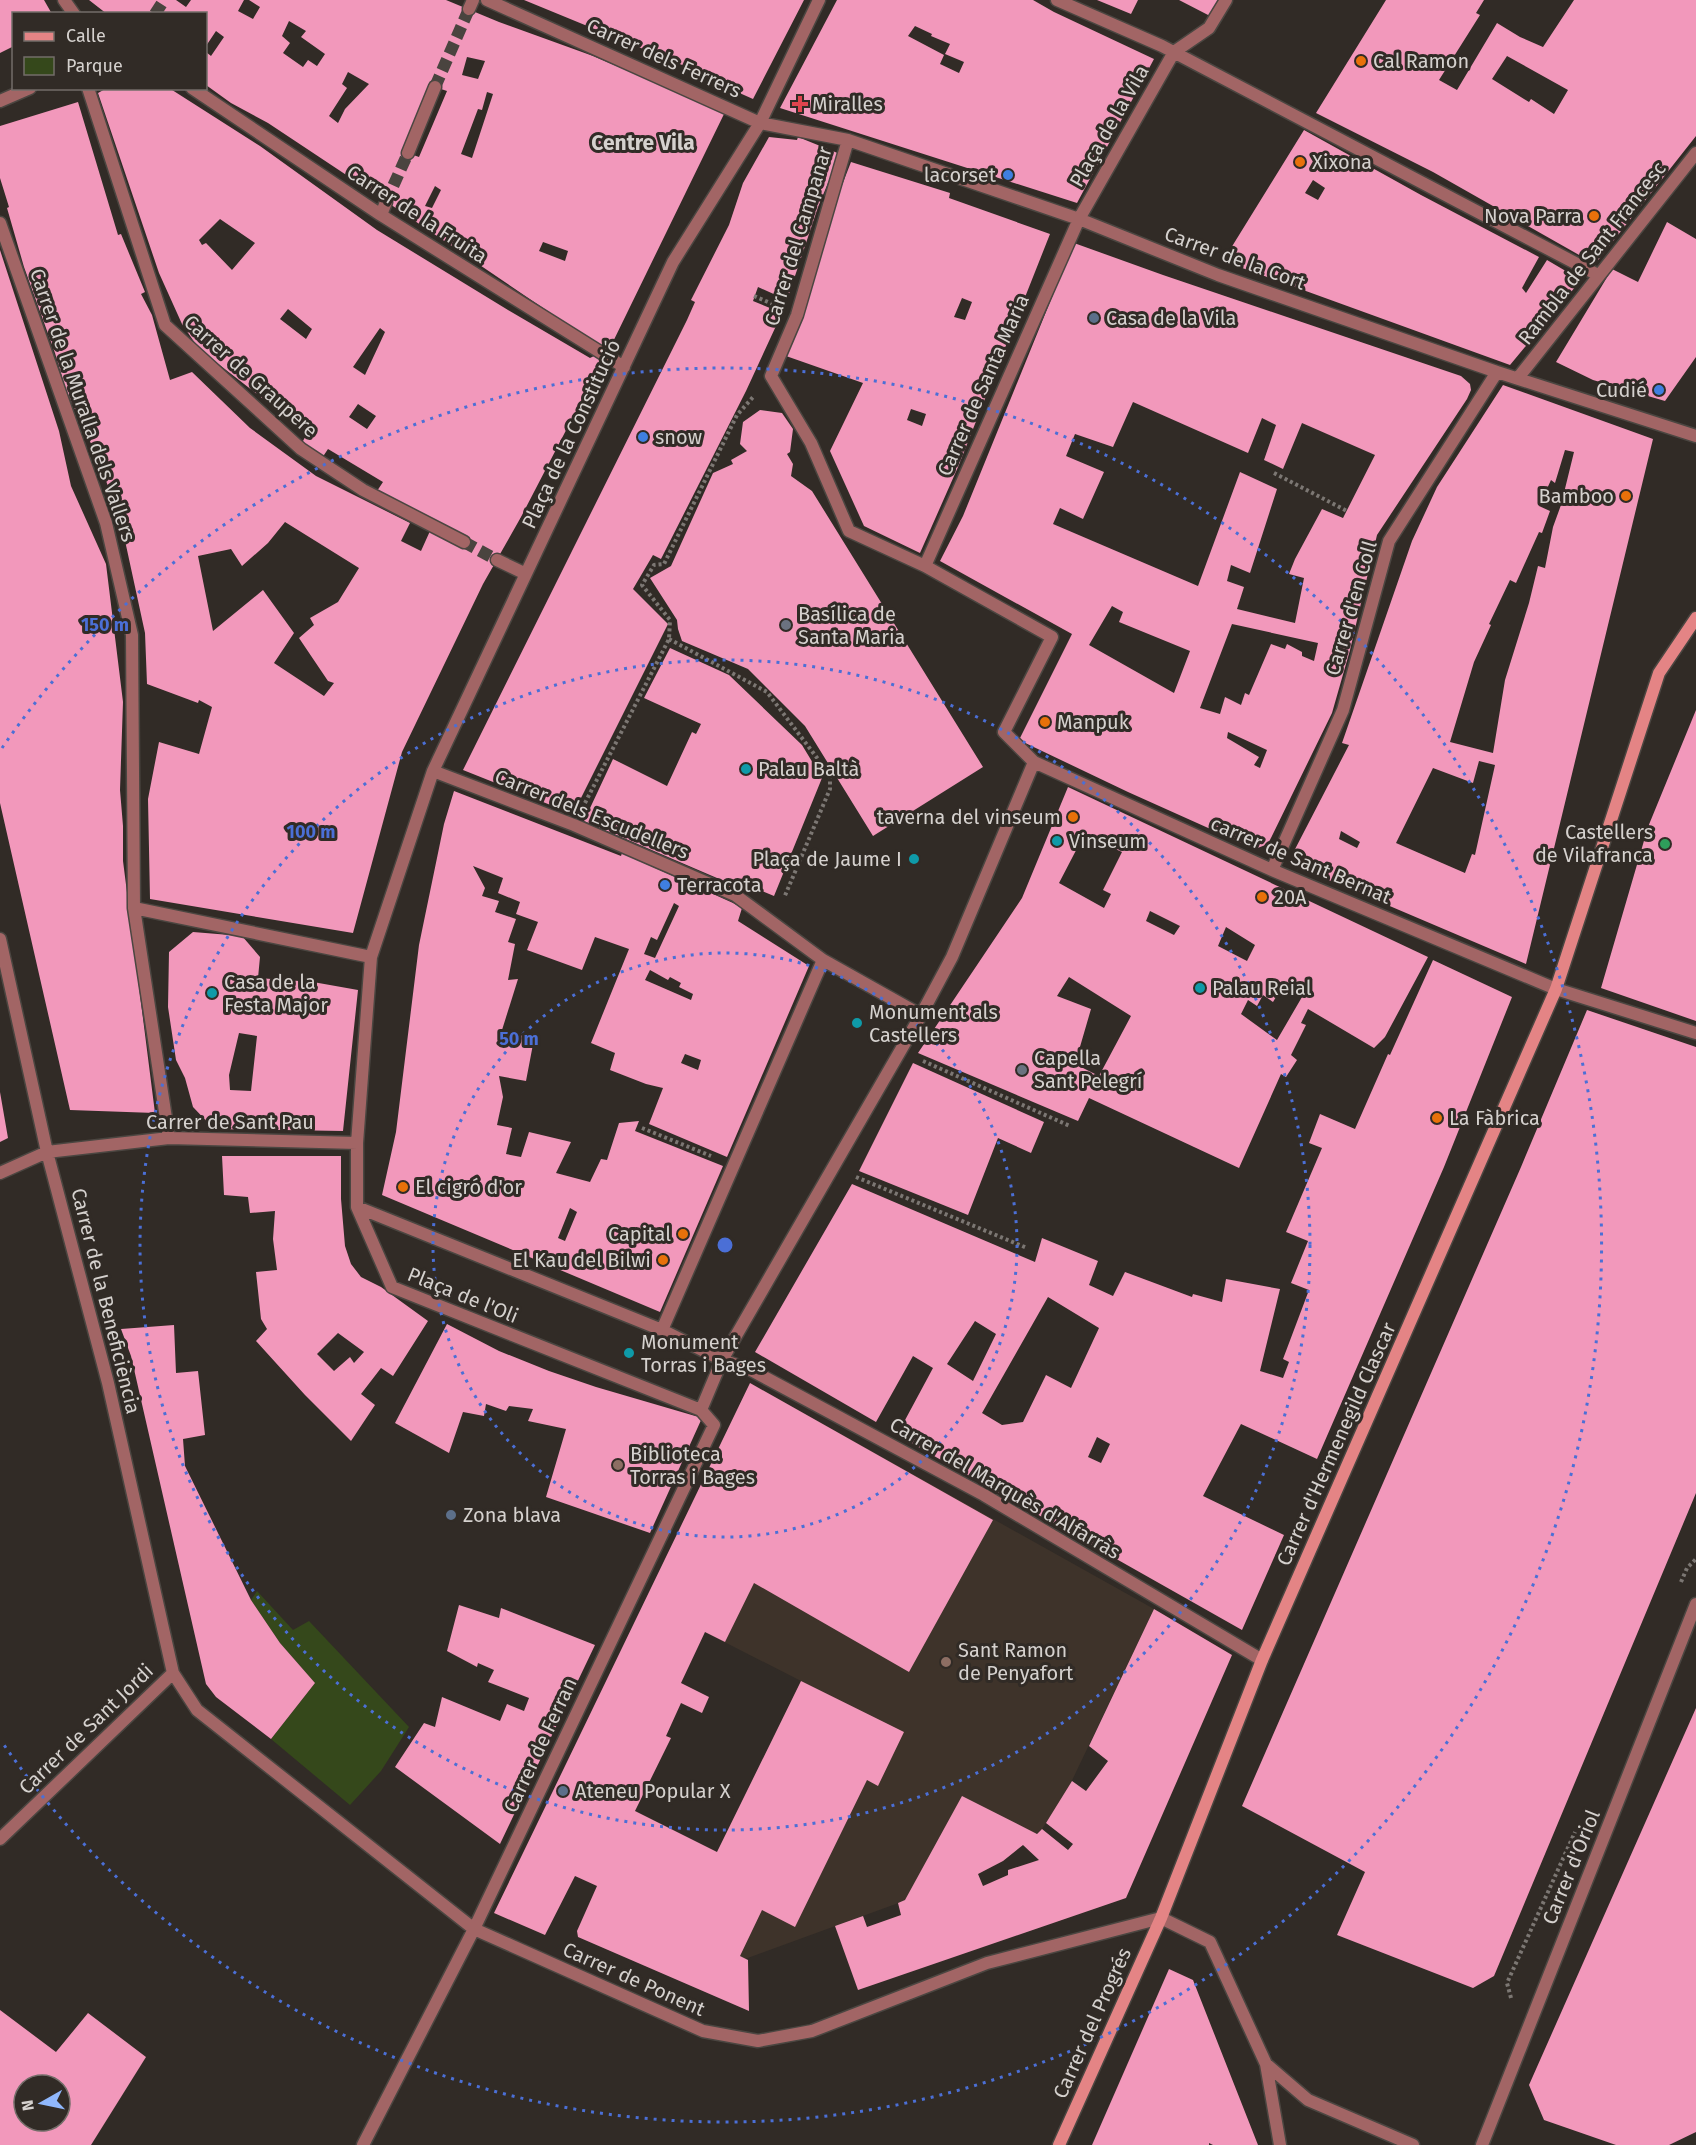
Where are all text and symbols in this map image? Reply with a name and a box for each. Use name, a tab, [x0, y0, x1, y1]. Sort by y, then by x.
legend	[12, 12, 207, 90]
street label: Carrer dels Ferrers	[583, 13, 745, 103]
text: Calle	[66, 25, 106, 47]
place label: Cal Ramon	[1373, 49, 1469, 73]
marker: Cal Ramon	[1354, 54, 1368, 68]
text: Parque	[66, 55, 123, 77]
street label: Plaça de la Vila	[1064, 61, 1155, 192]
place label: Miralles	[812, 92, 883, 116]
marker: Miralles	[793, 97, 807, 111]
district label: Centre Vila	[591, 130, 695, 156]
street label: Carrer del Campanar	[759, 143, 837, 329]
place label: Xixona	[1312, 150, 1372, 174]
marker: Xixona	[1293, 155, 1307, 169]
street label: Rambla de Sant Francesc	[1513, 157, 1671, 349]
street label: Carrer de la Fruita	[342, 160, 492, 268]
place label: lacorset	[924, 163, 997, 187]
marker: lacorset	[1001, 168, 1015, 182]
place label: Nova Parra	[1484, 204, 1582, 228]
marker: Nova Parra	[1587, 209, 1601, 223]
street label: Carrer de la Cort	[1161, 221, 1309, 295]
street label: Carrer de la Muralla dels Vallers	[25, 265, 141, 545]
street label: Carrer de Santa Maria	[932, 290, 1034, 480]
place label: Casa de la Vila	[1106, 306, 1237, 330]
street label: Carrer de Graupere	[179, 310, 323, 442]
marker: Casa de la Vila	[1087, 311, 1101, 325]
street label: Plaça de la Constitució	[517, 336, 626, 533]
place label: Cudié	[1596, 378, 1647, 402]
marker: Cudié	[1652, 383, 1666, 397]
place label: snow	[655, 425, 702, 449]
marker: snow	[636, 430, 650, 444]
place label: Bamboo	[1539, 484, 1614, 508]
marker: Bamboo	[1619, 489, 1633, 503]
street label: Carrer d'en Coll	[1320, 538, 1382, 678]
place label: Basílica de Santa Maria	[798, 602, 905, 649]
text: 150 m	[81, 614, 129, 636]
marker: Basílica de Santa Maria	[779, 618, 793, 632]
place label: Manpuk	[1057, 710, 1130, 734]
marker: Manpuk	[1038, 715, 1052, 729]
place label: Palau Baltà	[758, 757, 859, 781]
marker: Palau Baltà	[739, 762, 753, 776]
street label: Carrer dels Escudellers	[491, 764, 693, 864]
place label: taverna del vinseum	[877, 805, 1061, 829]
marker: taverna del vinseum	[1066, 810, 1080, 824]
street label: carrer de Sant Bernat	[1207, 811, 1396, 909]
place label: Castellers de Vilafranca	[1535, 820, 1653, 867]
text: 100 m	[287, 821, 335, 843]
place label: Vinseum	[1069, 829, 1147, 853]
marker: Vinseum	[1050, 834, 1064, 848]
marker: Castellers de Vilafranca	[1658, 837, 1672, 851]
place label: Plaça de Jaume I	[752, 847, 902, 872]
marker: Plaça de Jaume I	[907, 852, 921, 866]
place label: Terracota	[677, 873, 762, 897]
marker: Terracota	[658, 878, 672, 892]
place label: 20A	[1274, 885, 1307, 909]
marker: 20A	[1255, 890, 1269, 904]
place label: Casa de la Festa Major	[224, 970, 328, 1017]
place label: Palau Reial	[1212, 976, 1312, 1000]
marker: Palau Reial	[1193, 981, 1207, 995]
marker: Casa de la Festa Major	[205, 986, 219, 1000]
place label: Monument als Castellers	[869, 1000, 998, 1047]
marker: Monument als Castellers	[850, 1016, 864, 1030]
text: 50 m	[499, 1028, 539, 1050]
place label: Capella Sant Pelegrí	[1034, 1046, 1143, 1093]
marker: Capella Sant Pelegrí	[1015, 1063, 1029, 1077]
place label: La Fàbrica	[1449, 1106, 1540, 1130]
street label: Carrer de Sant Pau	[146, 1110, 314, 1134]
marker: La Fàbrica	[1430, 1111, 1444, 1125]
place label: El cigró d'or	[415, 1175, 522, 1199]
marker: El cigró d'or	[396, 1180, 410, 1194]
street label: Carrer de la Beneficiència	[66, 1186, 146, 1416]
place label: Capital	[608, 1222, 671, 1246]
marker: Capital	[676, 1227, 690, 1241]
centre of rings	[715, 1235, 735, 1255]
place label: El Kau del Bilwi	[512, 1248, 651, 1272]
marker: El Kau del Bilwi	[656, 1253, 670, 1267]
street label: Plaça de l'Oli	[404, 1262, 522, 1329]
street label: Carrer d'Hermenegild Clascar	[1271, 1318, 1401, 1569]
place label: Monument Torras i Bages	[641, 1330, 766, 1377]
marker: Monument Torras i Bages	[622, 1346, 636, 1360]
street label: Carrer del Marquès d'Alfarràs	[885, 1412, 1125, 1564]
place label: Biblioteca Torras i Bages	[630, 1442, 755, 1489]
marker: Biblioteca Torras i Bages	[611, 1458, 625, 1472]
place label: Zona blava	[463, 1503, 561, 1527]
marker: Zona blava	[444, 1508, 458, 1522]
place label: Sant Ramon de Penyafort	[958, 1638, 1074, 1685]
marker: Sant Ramon de Penyafort	[939, 1655, 953, 1669]
street label: Carrer de Sant Jordi	[14, 1659, 158, 1799]
street label: Carrer de Ferran	[498, 1674, 582, 1816]
place label: Ateneu Popular X	[575, 1779, 731, 1803]
marker: Ateneu Popular X	[556, 1784, 570, 1798]
street label: Carrer d'Oriol	[1537, 1806, 1605, 1928]
street label: Carrer de Ponent	[559, 1937, 710, 2021]
street label: Carrer del Progrés	[1048, 1944, 1136, 2102]
north arrow	[12, 2073, 72, 2133]
text: N	[17, 2099, 38, 2112]

